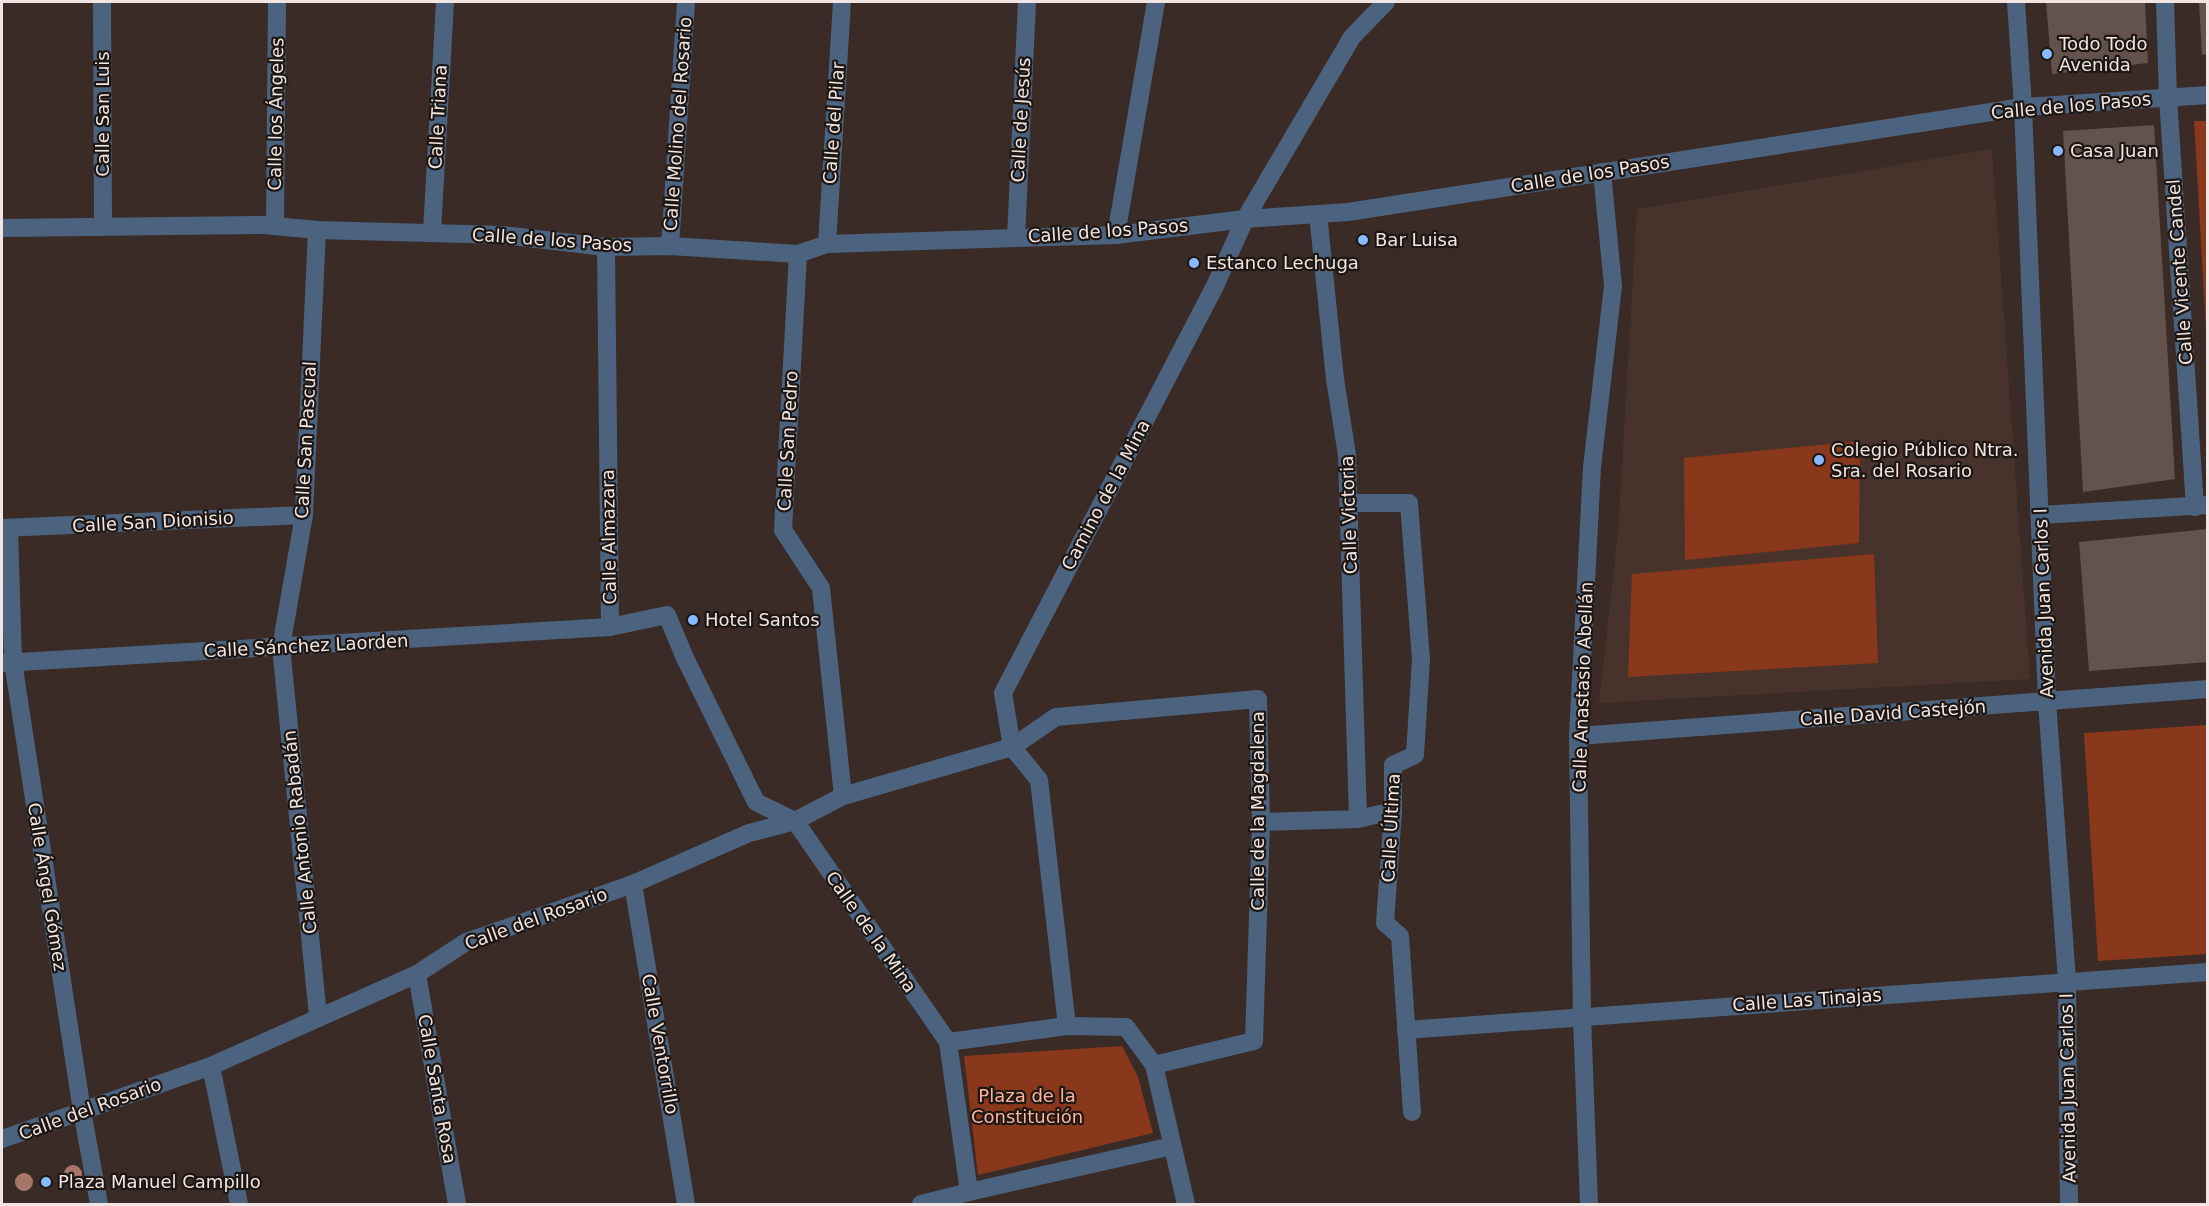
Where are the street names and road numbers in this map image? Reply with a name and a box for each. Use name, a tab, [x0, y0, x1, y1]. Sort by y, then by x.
street label: Calle Molino del Rosario	[660, 16, 695, 232]
street label: Calle los Ángeles	[264, 37, 287, 191]
street label: Calle San Luis	[92, 51, 113, 177]
street label: Calle de Jesús	[1007, 57, 1034, 183]
street label: Calle del Pilar	[819, 61, 848, 185]
street label: Calle Triana	[424, 64, 451, 170]
street label: Calle de los Pasos	[1990, 88, 2152, 123]
street label: Calle de los Pasos	[1509, 151, 1671, 196]
street label: Calle Vicente Candel	[2163, 178, 2196, 366]
street label: Calle de los Pasos	[1027, 214, 1189, 247]
street label: Calle de los Pasos	[471, 223, 633, 256]
street label: Calle San Pascual	[291, 361, 320, 519]
street label: Calle San Pedro	[773, 370, 802, 512]
street label: Camino de la Mina	[1057, 416, 1154, 574]
street label: Calle Victoria	[1336, 455, 1361, 575]
street label: Calle Almazara	[597, 469, 620, 605]
street label: Calle San Dionisio	[72, 507, 234, 536]
street label: Avenida Juan Carlos I	[2030, 508, 2057, 698]
street label: Calle Anastasio Abellán	[1568, 581, 1597, 793]
street label: Calle Sánchez Laorden	[203, 630, 409, 661]
street label: Calle David Castejón	[1799, 696, 1987, 729]
street label: Calle de la Magdalena	[1247, 711, 1268, 911]
street label: Calle Antonio Rabadán	[278, 729, 321, 935]
street label: Calle Última	[1377, 773, 1404, 883]
street label: Calle Ángel Gómez	[24, 801, 71, 973]
street label: Calle de la Mina	[822, 867, 921, 996]
street label: Calle del Rosario	[462, 883, 610, 954]
street label: Calle Ventorrillo	[638, 972, 683, 1116]
street label: Calle Las Tinajas	[1731, 984, 1882, 1015]
street label: Avenida Juan Carlos I	[2055, 993, 2080, 1183]
street label: Calle Santa Rosa	[414, 1013, 461, 1165]
street label: Calle del Rosario	[16, 1073, 164, 1144]

